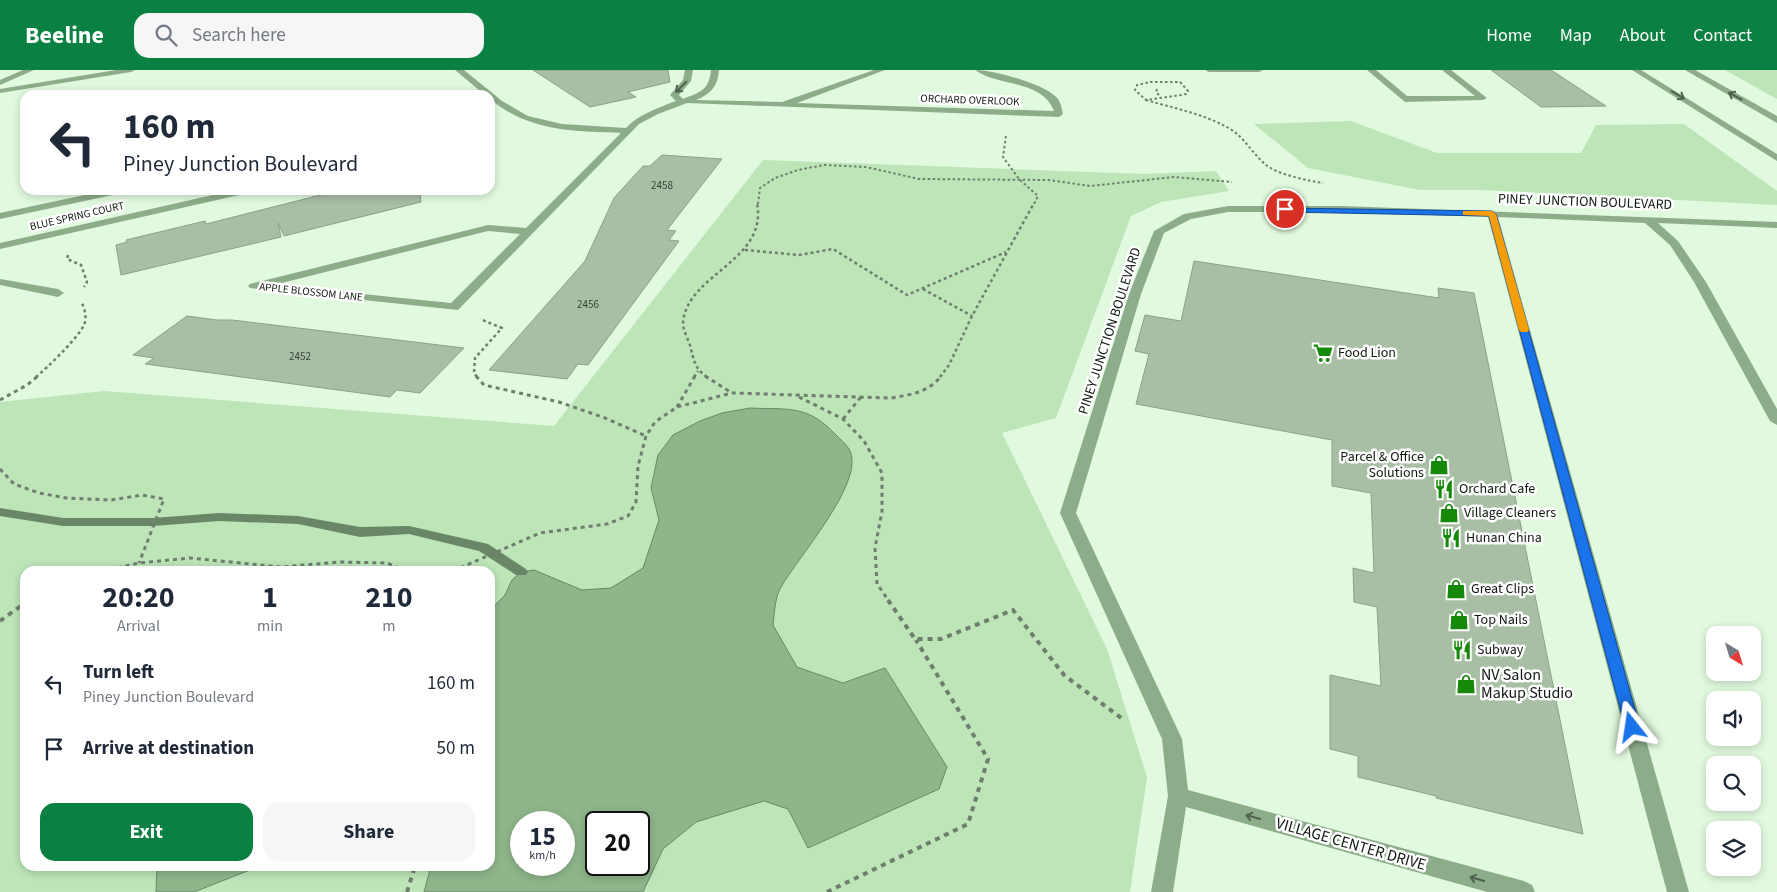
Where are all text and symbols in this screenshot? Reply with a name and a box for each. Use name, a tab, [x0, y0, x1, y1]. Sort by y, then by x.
search box	[134, 13, 484, 58]
text: Beeline	[25, 18, 104, 53]
icon: search	[152, 21, 180, 49]
text: Search here	[192, 22, 286, 49]
text: Home	[1486, 23, 1532, 48]
text: Map	[1560, 23, 1592, 48]
text: About	[1620, 23, 1665, 48]
text: Contact	[1693, 23, 1752, 48]
one-way arrow	[675, 81, 687, 94]
one-way arrow	[1670, 90, 1684, 100]
one-way arrow	[1728, 90, 1743, 100]
street label: ORCHARD OVERLOOK	[920, 91, 1020, 109]
text: 160 m	[123, 102, 215, 152]
icon: left	[40, 110, 105, 175]
text: Piney Junction Boulevard	[123, 148, 358, 180]
house number: 2458	[651, 178, 673, 193]
pin	[1264, 188, 1306, 230]
street label: PINEY JUNCTION BOULEVARD	[1498, 189, 1672, 215]
icon: arrive	[1271, 195, 1299, 223]
street label: BLUE SPRING COURT	[28, 198, 126, 234]
street label: PINEY JUNCTION BOULEVARD	[1074, 245, 1146, 417]
street label: APPLE BLOSSOM LANE	[259, 279, 364, 305]
house number: 2456	[577, 297, 599, 312]
supermarket icon: Food Lion	[1312, 342, 1334, 364]
place label: Food Lion	[1338, 343, 1396, 363]
house number: 2452	[289, 349, 311, 364]
place label: Parcel & Office Solutions	[1340, 447, 1424, 483]
shop icon: Parcel & Office Solutions	[1428, 454, 1450, 476]
restaurant icon: Orchard Cafe	[1433, 478, 1455, 500]
place label: Orchard Cafe	[1459, 479, 1535, 499]
shop icon: Village Cleaners	[1438, 502, 1460, 524]
place label: Village Cleaners	[1464, 503, 1556, 523]
restaurant icon: Hunan China	[1440, 527, 1462, 549]
place label: Hunan China	[1466, 528, 1542, 548]
text: 20:20	[102, 576, 175, 619]
text: 1	[262, 576, 278, 619]
text: 210	[365, 576, 413, 619]
shop icon: Great Clips	[1445, 578, 1467, 600]
place label: Great Clips	[1471, 579, 1534, 599]
shop icon: Top Nails	[1448, 609, 1470, 631]
place label: Top Nails	[1474, 610, 1528, 630]
text: Arrival	[117, 615, 160, 637]
text: min	[257, 615, 283, 637]
text: m	[382, 615, 396, 637]
north arrow	[1706, 626, 1761, 681]
map controls	[1706, 626, 1761, 876]
restaurant icon: Subway	[1451, 639, 1473, 661]
place label: Subway	[1477, 640, 1524, 660]
text: Turn left	[83, 659, 154, 686]
place label: NV Salon Makup Studio	[1481, 664, 1573, 704]
icon: left	[40, 670, 68, 698]
text: 160 m	[427, 670, 475, 697]
shop icon: NV Salon Makup Studio	[1455, 673, 1477, 695]
text: Piney Junction Boulevard	[83, 686, 254, 708]
button: sound	[1706, 691, 1761, 746]
position arrow	[1605, 700, 1657, 752]
icon: arrive	[40, 735, 68, 763]
text: Arrive at destination	[83, 735, 254, 762]
text: 50 m	[437, 735, 475, 762]
button: search	[1706, 756, 1761, 811]
button: Exit	[40, 803, 253, 861]
button: Share	[263, 803, 475, 861]
speed limit sign: 20	[585, 811, 650, 876]
one-way arrow	[1246, 811, 1262, 821]
street label: VILLAGE CENTER DRIVE	[1273, 812, 1429, 876]
text: 15	[529, 819, 556, 855]
button: layers	[1706, 821, 1761, 876]
text: km/h	[529, 847, 556, 864]
one-way arrow	[1470, 874, 1486, 883]

